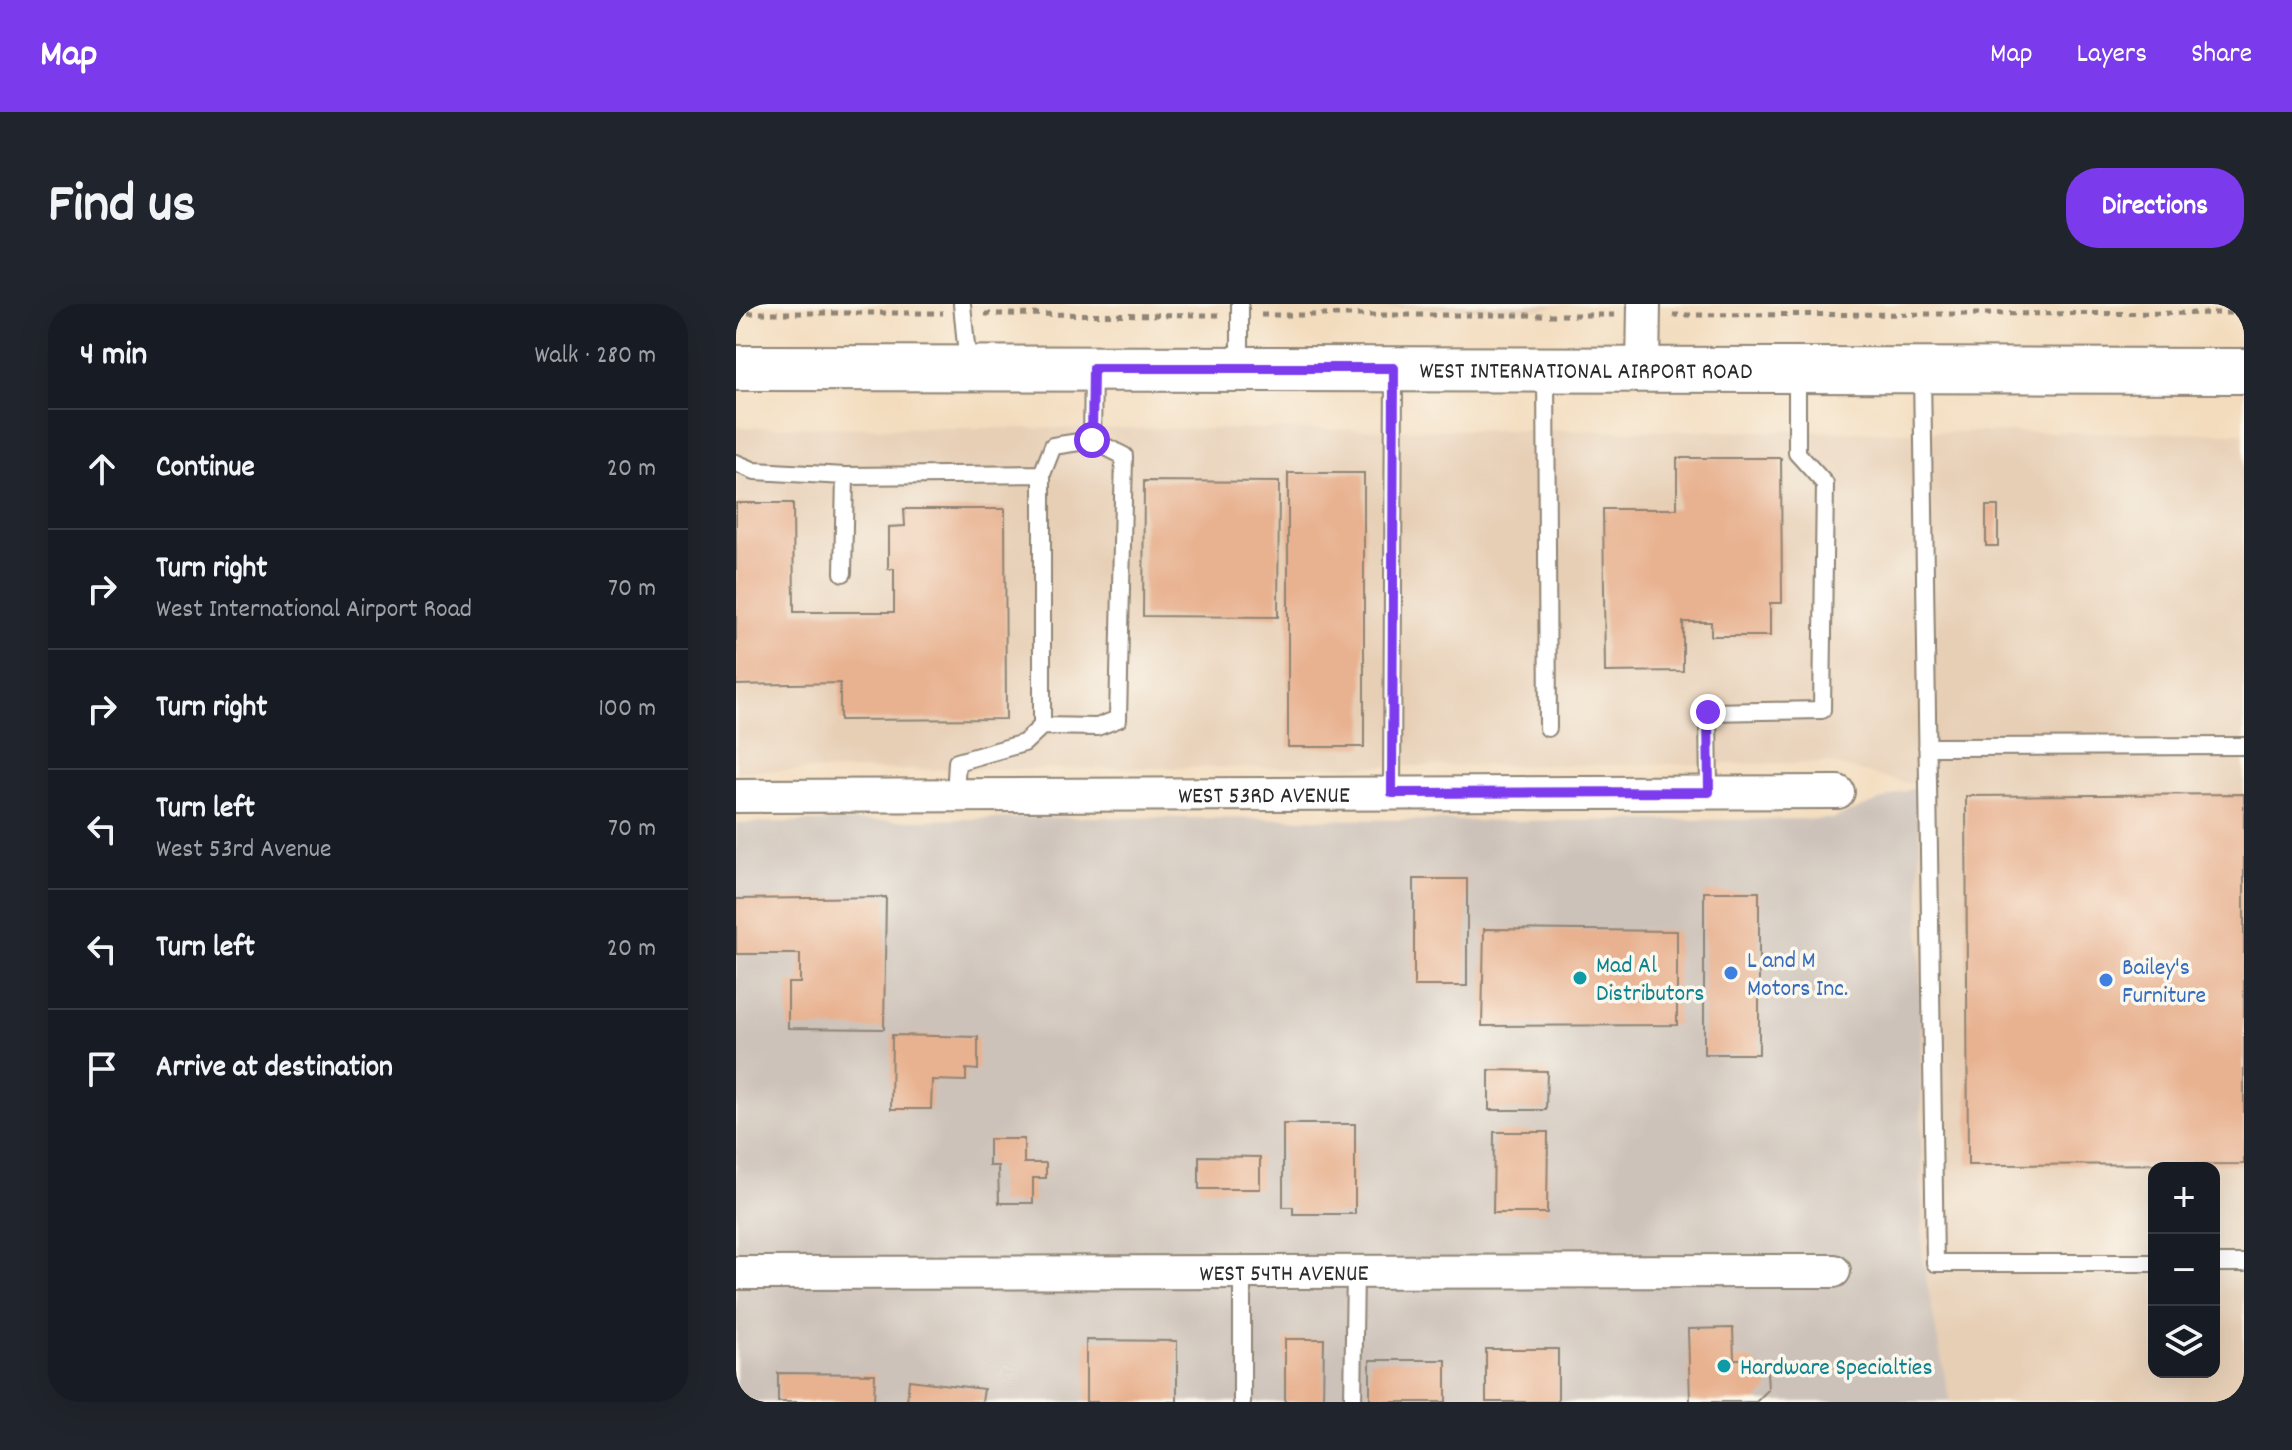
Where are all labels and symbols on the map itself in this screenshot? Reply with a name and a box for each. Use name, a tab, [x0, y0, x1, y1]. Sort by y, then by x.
street label: WEST INTERNATIONAL AIRPORT ROAD	[1420, 355, 1752, 390]
route start	[1074, 422, 1110, 458]
route end	[1690, 694, 1726, 730]
street label: WEST 53RD AVENUE	[1178, 780, 1350, 814]
place label: L and M Motors Inc.	[1747, 945, 1848, 1007]
place label: Mad Al Distributors	[1596, 950, 1704, 1012]
place label: Bailey's Furniture	[2122, 952, 2206, 1014]
marker: L and M Motors Inc.	[1722, 964, 1740, 982]
marker: Mad Al Distributors	[1571, 969, 1589, 987]
marker: Bailey's Furniture	[2097, 971, 2115, 989]
street label: WEST 54TH AVENUE	[1200, 1258, 1369, 1292]
place label: Hardware Specialties	[1740, 1352, 1933, 1386]
marker: Hardware Specialties	[1715, 1357, 1733, 1375]

